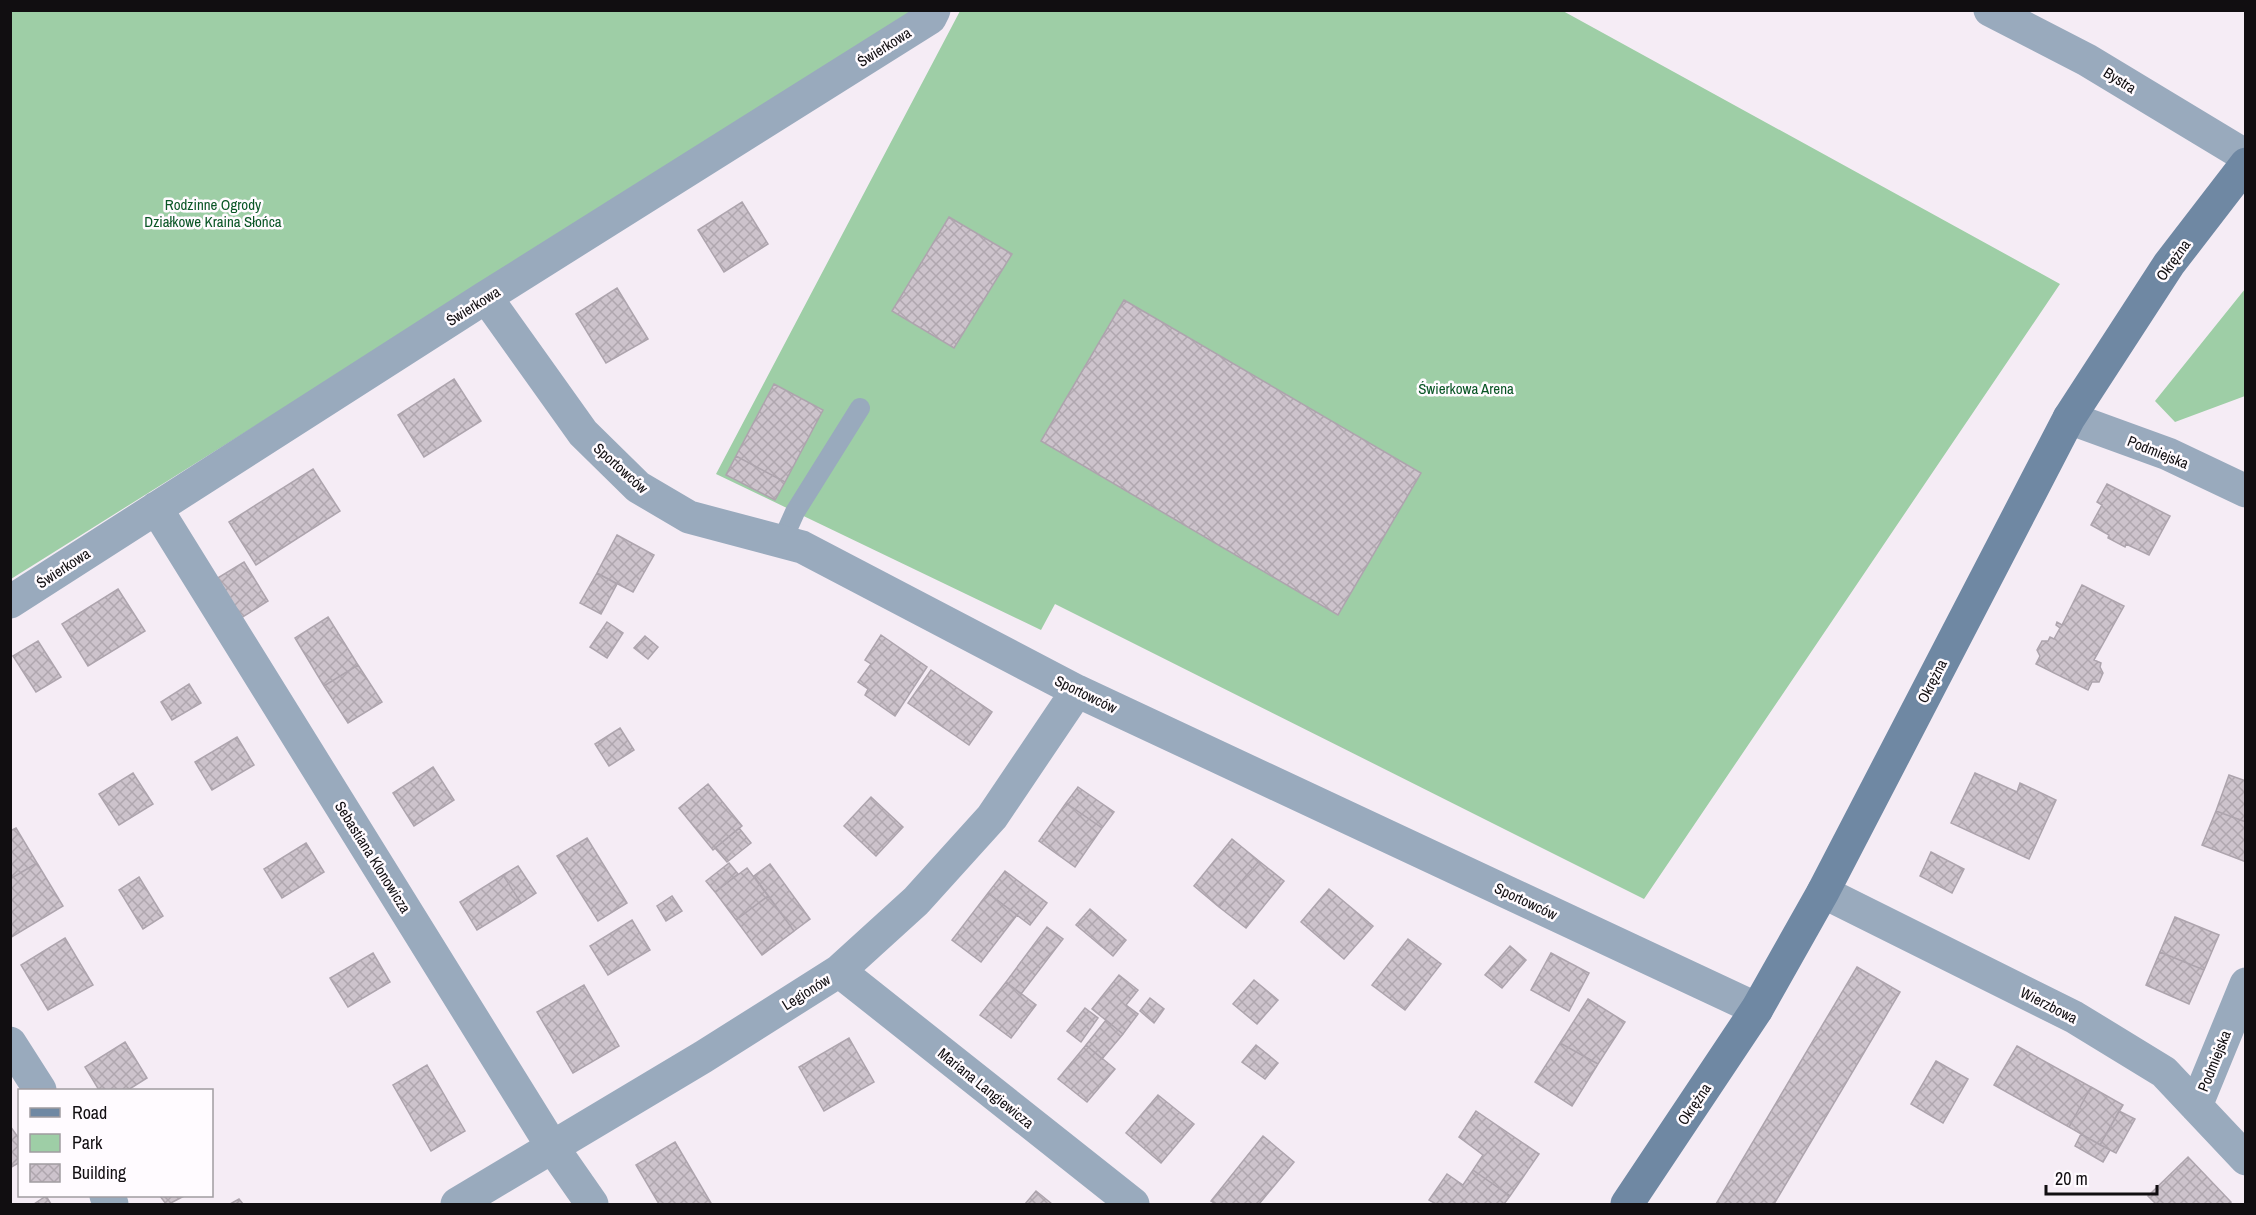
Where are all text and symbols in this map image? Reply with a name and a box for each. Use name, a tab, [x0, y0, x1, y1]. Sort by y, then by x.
street label: Świerkowa	[853, 22, 915, 72]
street label: Bystra	[2100, 62, 2140, 98]
park label: Rodzinne Ogrody Działkowe Kraina Słońca	[144, 194, 282, 232]
street label: Okrężna	[2151, 235, 2195, 285]
street label: Świerkowa	[442, 281, 504, 331]
park label: Świerkowa Arena	[1418, 378, 1514, 399]
street label: Podmiejska	[2124, 430, 2192, 474]
street label: Sportowców	[589, 438, 653, 498]
street label: Świerkowa	[32, 543, 94, 593]
street label: Okrężna	[1912, 655, 1952, 706]
street label: Sportowców	[1051, 670, 1121, 718]
street label: Sebastiana Klonowicza	[330, 797, 416, 917]
street label: Sportowców	[1491, 877, 1561, 925]
street label: Legionów	[778, 969, 834, 1015]
street label: Wierzbowa	[2017, 982, 2081, 1028]
street label: Podmiejska	[2192, 1027, 2236, 1095]
street label: Mariana Langiewicza	[934, 1043, 1038, 1133]
street label: Okrężna	[1672, 1079, 1716, 1129]
legend	[18, 1089, 213, 1197]
text: Road	[72, 1100, 107, 1125]
text: Park	[72, 1130, 103, 1155]
scale bar	[2046, 1158, 2157, 1196]
text: Building	[72, 1160, 127, 1185]
text: 20 m	[2055, 1166, 2088, 1191]

